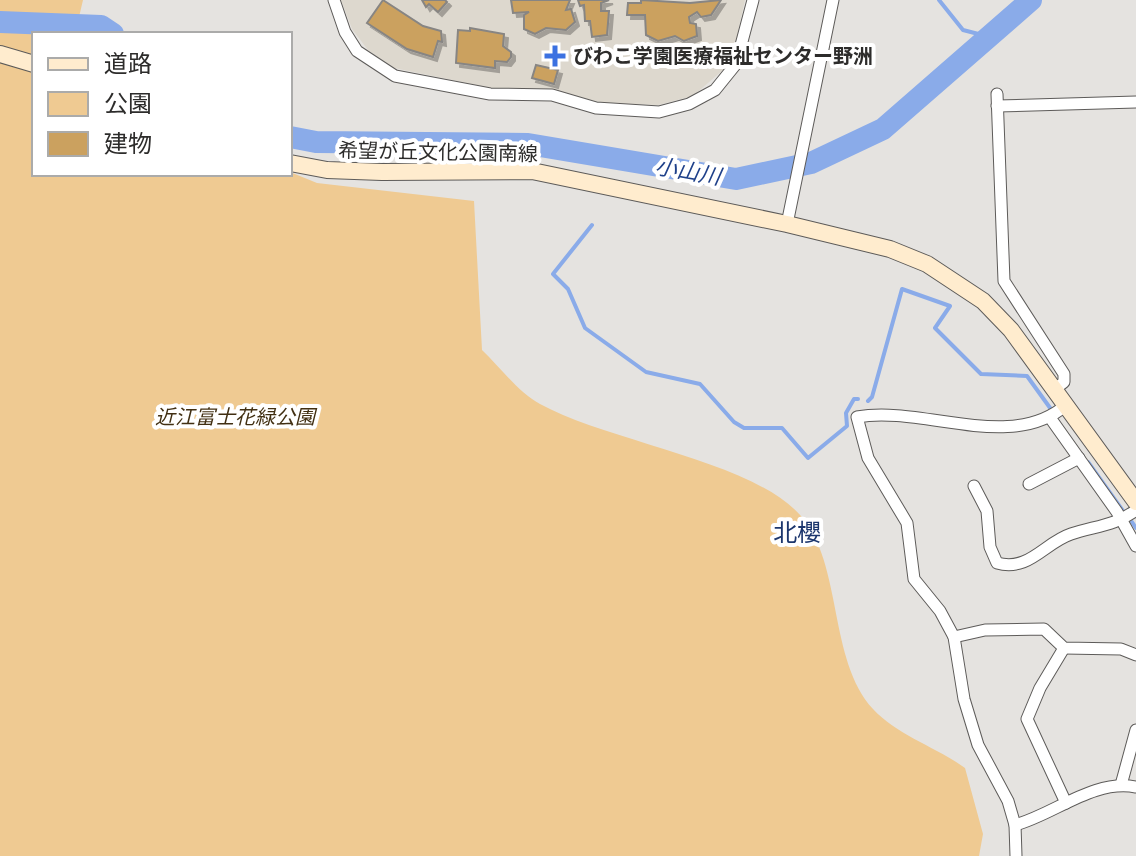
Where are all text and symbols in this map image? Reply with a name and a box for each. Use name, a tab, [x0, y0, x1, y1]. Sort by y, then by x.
legend	[32, 32, 292, 176]
place label: びわこ学園医療福祉センター野洲	[573, 42, 873, 69]
marker: びわこ学園医療福祉センター野洲	[544, 45, 566, 67]
text: 道路	[104, 46, 152, 79]
text: 公園	[104, 86, 152, 119]
text: 建物	[104, 126, 152, 159]
street label: 希望が丘文化公園南線	[338, 136, 538, 167]
water label: 小山川	[653, 150, 725, 191]
park label: 近江富士花緑公園	[155, 403, 318, 430]
district label: 北櫻	[773, 515, 821, 548]

